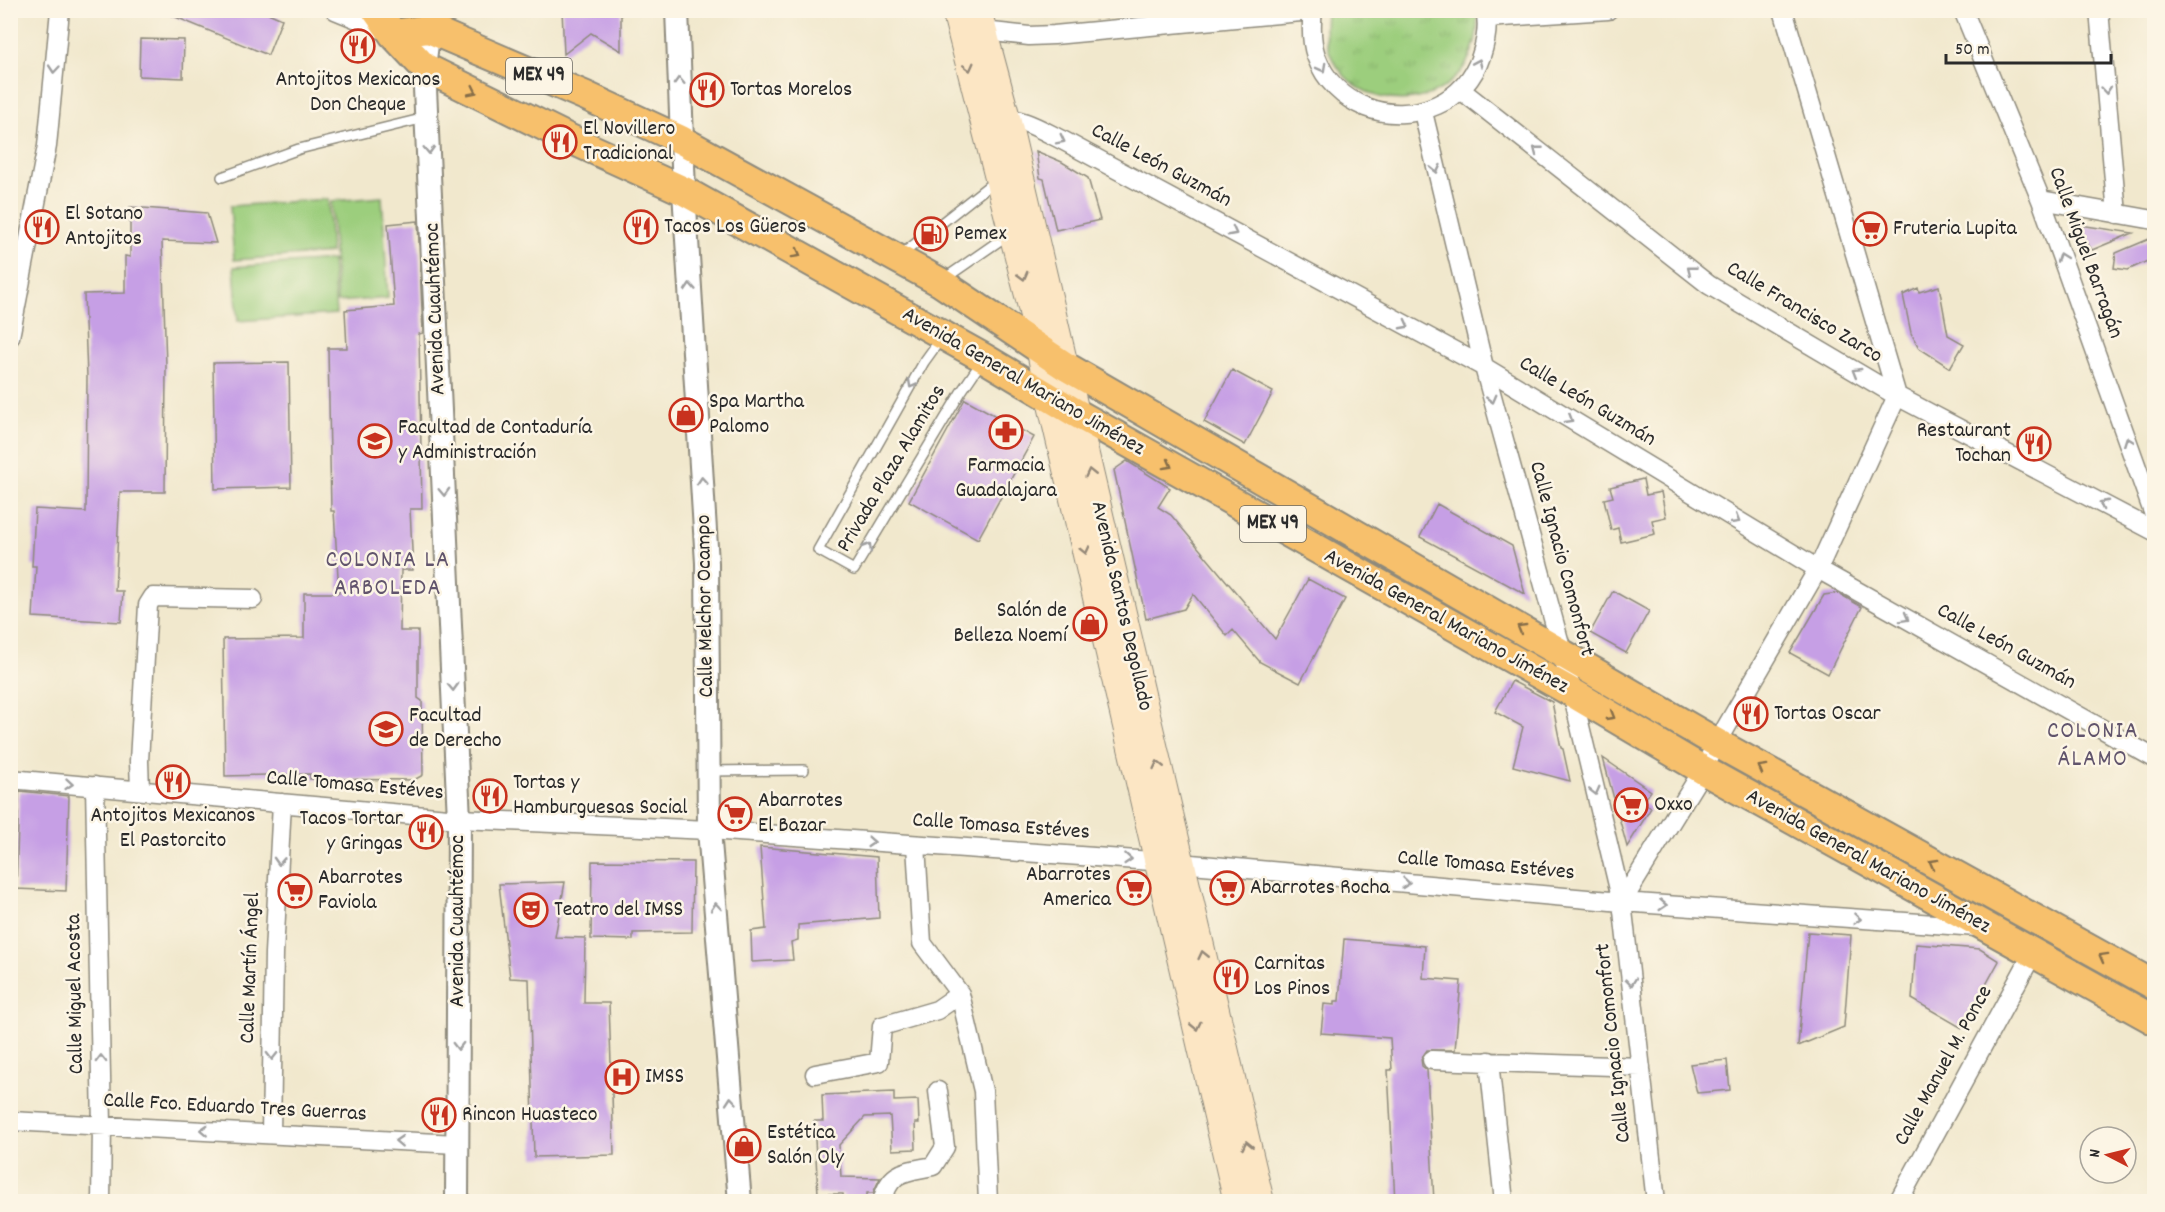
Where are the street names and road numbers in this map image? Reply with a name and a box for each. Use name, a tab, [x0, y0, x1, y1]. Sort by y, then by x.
road number: MEX 49	[506, 58, 572, 94]
street label: Calle León Guzmán	[1085, 116, 1237, 216]
street label: Calle Miguel Barragán	[2040, 163, 2130, 343]
street label: Avenida Cuauhtémoc	[417, 222, 454, 396]
street label: Calle Francisco Zarco	[1720, 254, 1888, 372]
street label: Avenida General Mariano Jiménez	[896, 300, 1151, 465]
street label: Calle León Guzmán	[1512, 349, 1662, 455]
street label: Privada Plaza Alamitos	[830, 379, 954, 559]
street label: Calle Ignacio Comonfort	[1520, 458, 1602, 660]
street label: Avenida Santos Degollado	[1082, 498, 1160, 714]
road number: MEX 49	[1240, 506, 1306, 542]
street label: Calle Melchor Ocampo	[689, 514, 723, 698]
street label: Avenida General Mariano Jiménez	[1318, 542, 1575, 703]
street label: Calle León Guzmán	[1931, 596, 2081, 698]
street label: Calle Tomasa Estéves	[265, 763, 445, 809]
street label: Avenida General Mariano Jiménez	[1740, 782, 1997, 943]
street label: Calle Tomasa Estéves	[911, 805, 1091, 849]
street label: Avenida Cuauhtémoc	[443, 835, 474, 1007]
street label: Calle Tomasa Estéves	[1396, 843, 1576, 889]
street label: Calle Martín Ángel	[233, 892, 269, 1044]
street label: Calle Miguel Acosta	[59, 913, 93, 1075]
street label: Calle Ignacio Comonfort	[1588, 942, 1640, 1144]
street label: Calle Manuel M. Ponce	[1887, 980, 2001, 1152]
street label: Calle Fco. Eduardo Tres Guerras	[102, 1086, 368, 1130]

